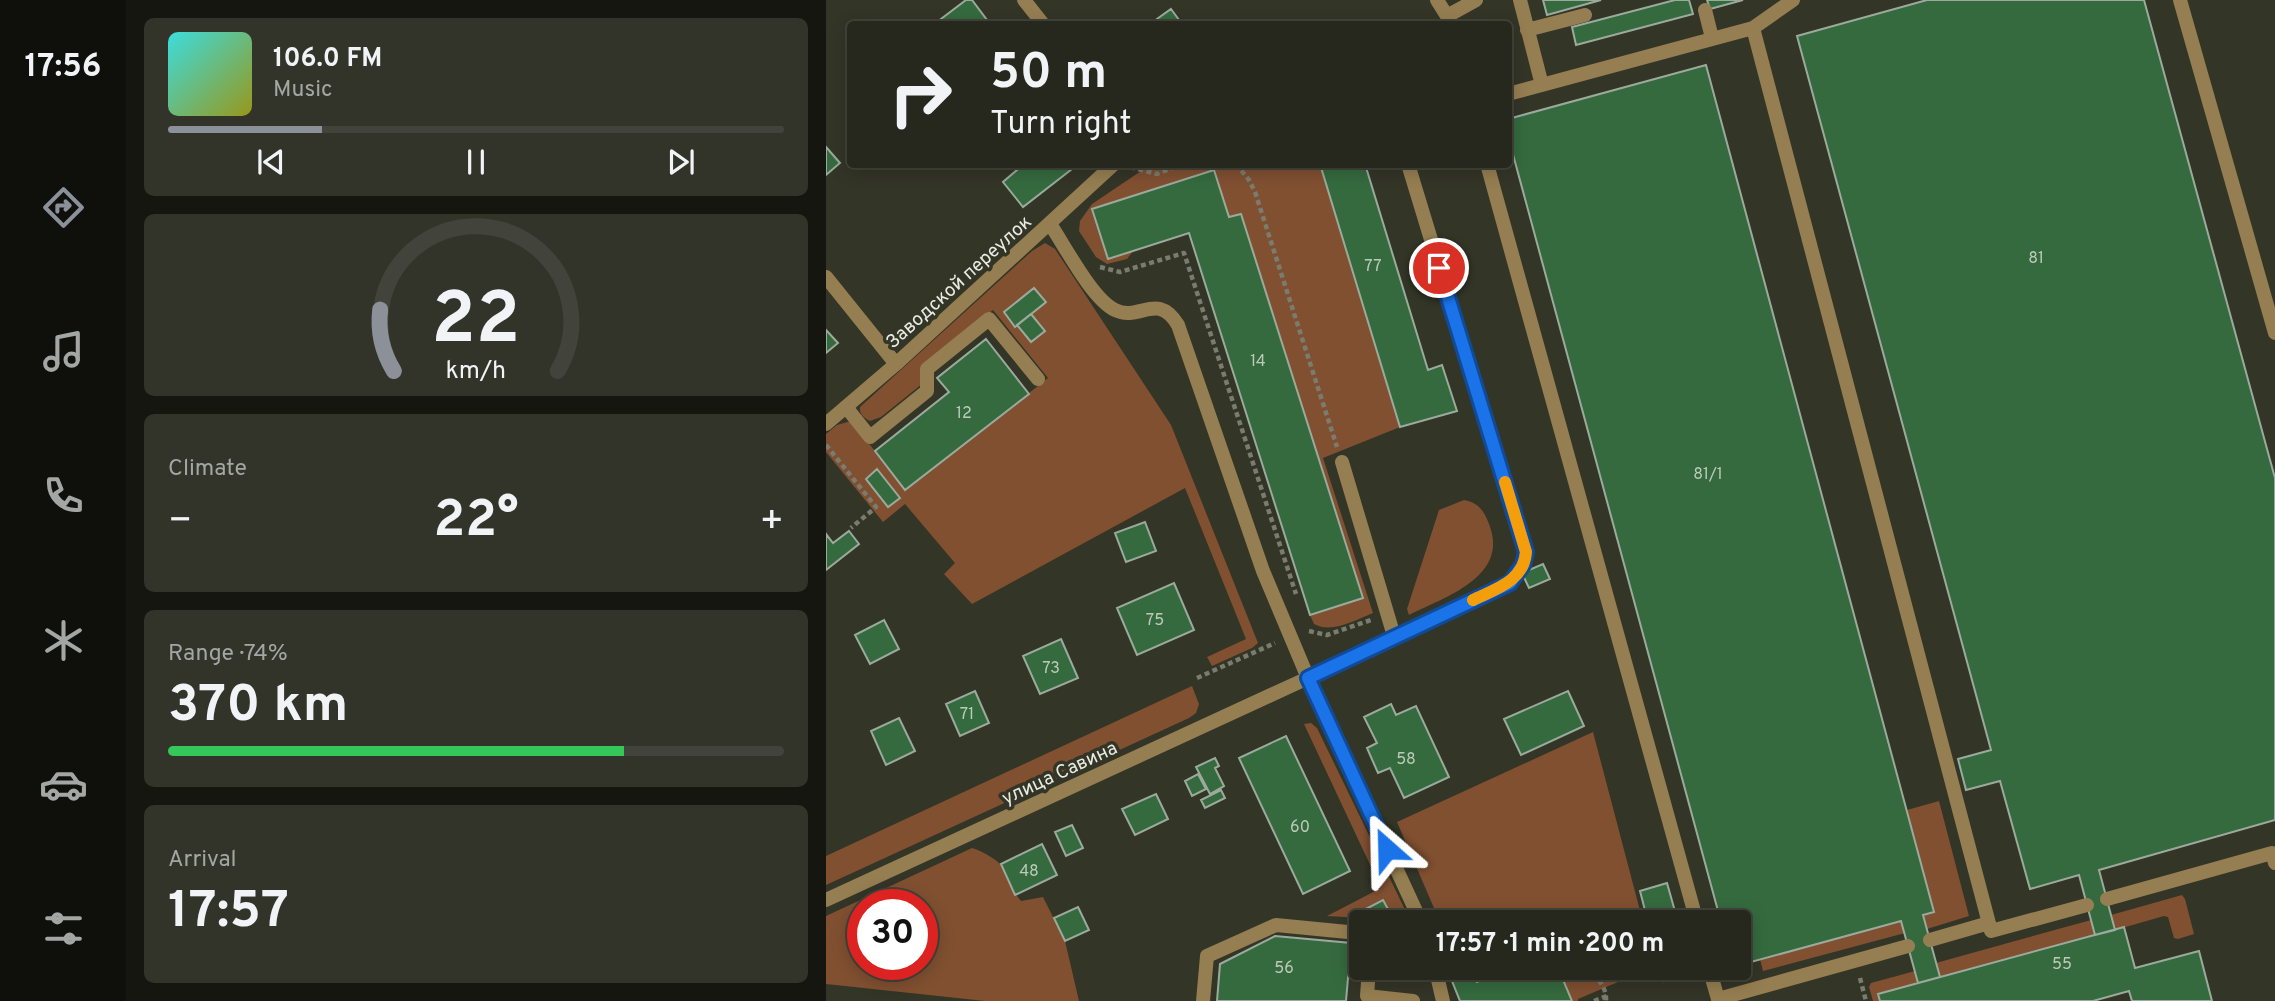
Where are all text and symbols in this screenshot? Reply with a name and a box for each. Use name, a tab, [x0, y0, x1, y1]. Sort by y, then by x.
text: 106.0 FM	[273, 43, 382, 76]
text: 50 m	[990, 44, 1107, 106]
text: 17:56	[25, 48, 101, 88]
icon: right	[875, 49, 966, 140]
text: Music	[273, 76, 333, 105]
text: Turn right	[990, 105, 1132, 145]
icon: previous	[252, 143, 290, 181]
icon: pause	[457, 143, 495, 181]
icon: next	[662, 143, 700, 181]
icon: directions	[39, 183, 88, 232]
street label: Заводской переулок	[881, 210, 1037, 354]
pin	[1409, 238, 1469, 298]
icon: arrive	[1420, 249, 1458, 287]
house number: 81	[2028, 249, 2044, 269]
house number: 77	[1364, 257, 1382, 277]
text: 22	[431, 277, 521, 369]
icon: music	[39, 327, 88, 376]
house number: 14	[1250, 352, 1266, 372]
text: km/h	[446, 356, 506, 388]
house number: 12	[956, 404, 972, 424]
text: Climate	[168, 455, 247, 484]
house number: 81/1	[1693, 465, 1723, 485]
icon: phone	[39, 471, 88, 520]
text: 22°	[433, 489, 519, 555]
text: −	[168, 498, 193, 547]
text: +	[759, 498, 784, 547]
house number: 75	[1146, 611, 1164, 631]
icon: climate	[39, 616, 88, 665]
text: Range · 74%	[168, 640, 288, 669]
house number: 73	[1042, 659, 1060, 679]
text: 370 km	[168, 674, 348, 740]
house number: 71	[960, 705, 974, 725]
street label: улица Савина	[998, 737, 1121, 811]
house number: 58	[1396, 750, 1416, 770]
icon: car	[39, 760, 88, 809]
position arrow	[1350, 812, 1424, 886]
house number: 60	[1290, 818, 1310, 838]
text: Arrival	[168, 846, 237, 875]
house number: 48	[1019, 862, 1039, 882]
text: 17:57	[168, 880, 289, 946]
speed limit sign: 30	[847, 889, 938, 980]
icon: filters	[39, 904, 88, 953]
text: 17:57 · 1 min · 200 m	[1436, 928, 1664, 961]
house number: 55	[2052, 955, 2072, 975]
house number: 56	[1274, 959, 1294, 979]

